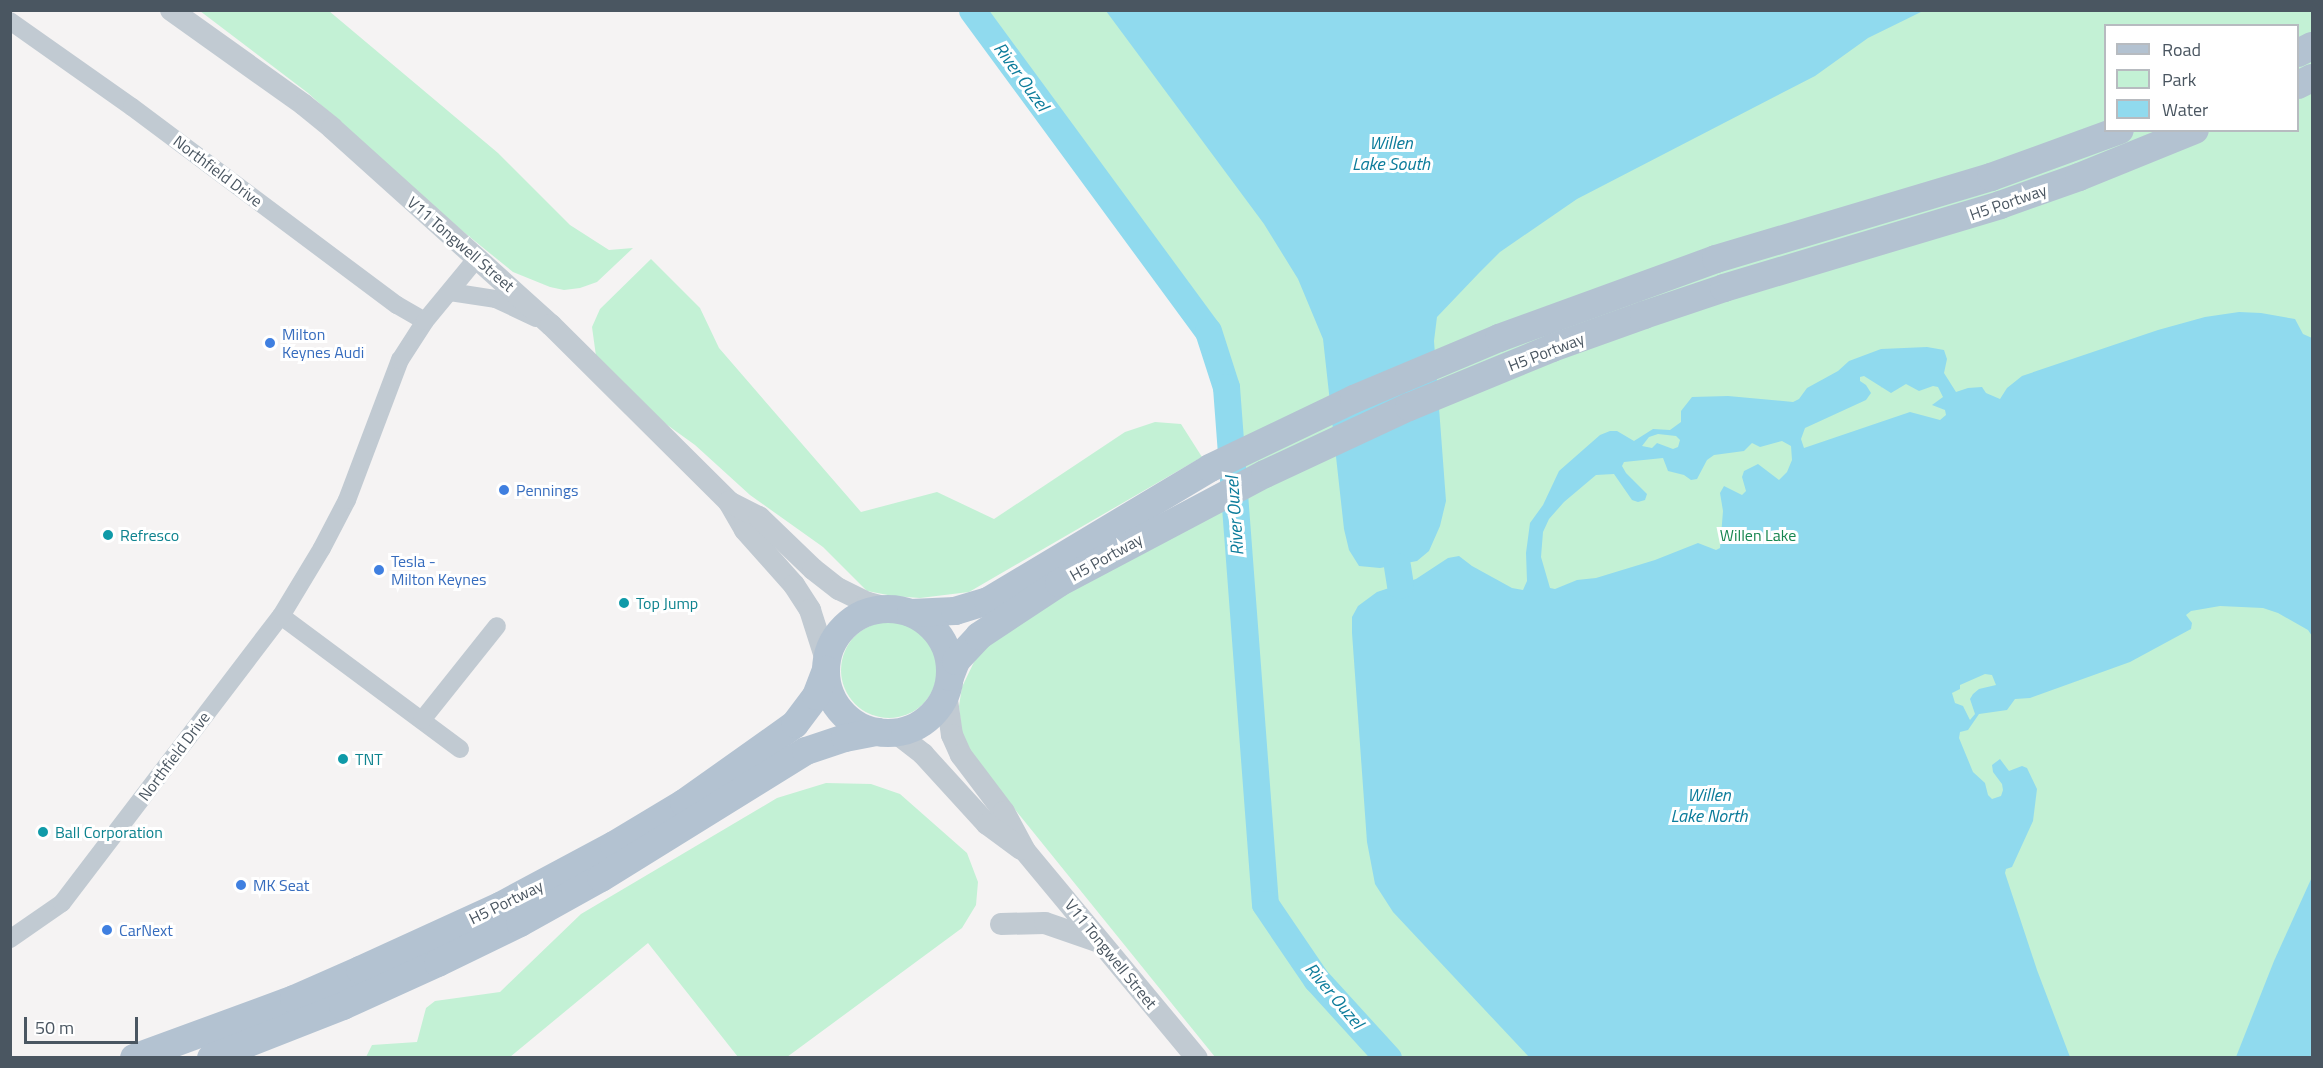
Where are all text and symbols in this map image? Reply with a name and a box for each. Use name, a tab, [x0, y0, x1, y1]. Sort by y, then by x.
legend	[2104, 24, 2299, 132]
text: Road	[2162, 36, 2201, 63]
water label: River Ouzel	[989, 38, 1053, 116]
text: Park	[2162, 66, 2196, 93]
text: Water	[2162, 96, 2208, 123]
street label: Northfield Drive	[170, 131, 266, 211]
water label: Willen Lake South	[1352, 133, 1430, 176]
street label: H5 Portway	[1967, 180, 2049, 224]
street label: V11 Tongwell Street	[404, 192, 518, 296]
place label: Milton Keynes Audi	[282, 324, 364, 362]
street label: H5 Portway	[1505, 329, 1587, 375]
marker: Milton Keynes Audi	[263, 336, 277, 350]
water label: River Ouzel	[1221, 476, 1249, 556]
place label: Pennings	[516, 480, 578, 500]
marker: Pennings	[497, 483, 511, 497]
place label: Refresco	[120, 525, 179, 545]
park label: Willen Lake	[1720, 525, 1796, 545]
marker: Refresco	[101, 528, 115, 542]
street label: H5 Portway	[1066, 529, 1146, 585]
place label: Tesla - Milton Keynes	[391, 551, 486, 589]
marker: Tesla - Milton Keynes	[372, 563, 386, 577]
place label: Top Jump	[636, 593, 698, 613]
marker: Top Jump	[617, 596, 631, 610]
street label: Northfield Drive	[134, 708, 214, 804]
place label: TNT	[355, 749, 383, 769]
marker: TNT	[336, 752, 350, 766]
water label: Willen Lake North	[1670, 785, 1748, 828]
place label: Ball Corporation	[55, 822, 163, 842]
marker: Ball Corporation	[36, 825, 50, 839]
place label: MK Seat	[253, 875, 309, 895]
street label: H5 Portway	[466, 876, 546, 928]
marker: MK Seat	[234, 878, 248, 892]
street label: V11 Tongwell Street	[1061, 895, 1161, 1013]
place label: CarNext	[119, 920, 173, 940]
marker: CarNext	[100, 923, 114, 937]
water label: River Ouzel	[1300, 959, 1368, 1033]
scale bar	[27, 1005, 141, 1043]
text: 50 m	[35, 1014, 74, 1041]

